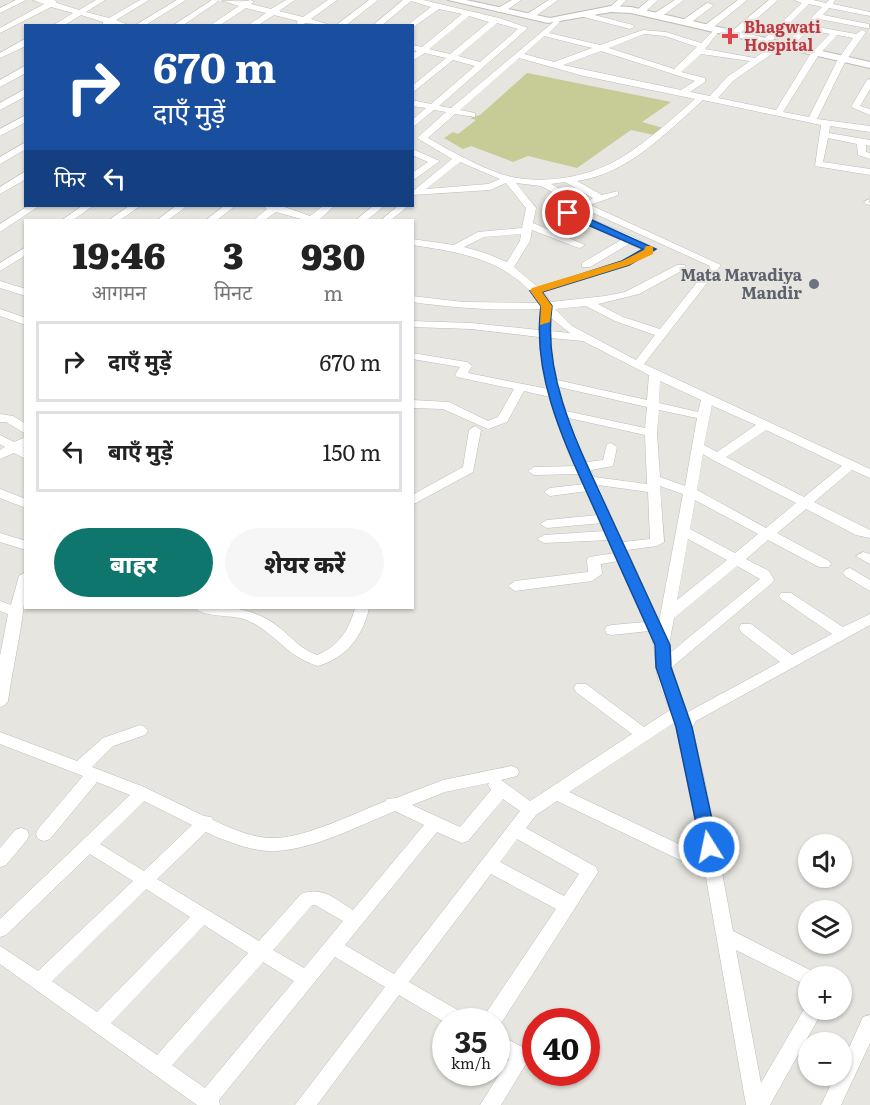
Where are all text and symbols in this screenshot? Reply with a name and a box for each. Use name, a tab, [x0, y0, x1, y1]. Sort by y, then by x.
place label: Bhagwati Hospital	[744, 14, 821, 56]
marker: Bhagwati Hospital	[721, 27, 739, 45]
text: 670 m	[153, 34, 276, 96]
icon: right	[54, 48, 132, 126]
text: दाएँ मुड़ें	[153, 91, 225, 131]
text: फिर	[54, 161, 86, 194]
icon: left	[98, 162, 131, 195]
pin	[542, 187, 593, 238]
icon: arrive	[551, 196, 584, 229]
text: 19:46	[73, 227, 165, 280]
text: 3	[223, 227, 243, 280]
text: 930	[301, 228, 365, 281]
place label: Mata Mavadiya Mandir	[680, 262, 803, 304]
text: आगमन	[92, 276, 146, 306]
text: मिनट	[214, 276, 252, 306]
text: m	[323, 277, 343, 307]
marker: Mata Mavadiya Mandir	[807, 277, 821, 291]
text: दाएँ मुड़ें	[108, 344, 171, 377]
icon: right	[57, 345, 90, 378]
text: 670 m	[320, 345, 381, 378]
text: बाएँ मुड़ें	[108, 434, 173, 467]
icon: left	[57, 435, 90, 468]
text: 150 m	[322, 435, 381, 468]
button: बाहर	[54, 528, 213, 597]
button: शेयर करें	[225, 528, 384, 597]
position arrow	[677, 815, 741, 879]
map controls	[798, 834, 852, 1086]
button: sound	[798, 834, 852, 888]
button: layers	[798, 900, 852, 954]
button: +	[798, 966, 852, 1020]
speed limit sign: 40	[522, 1008, 600, 1086]
text: 35	[455, 1018, 487, 1062]
button: −	[798, 1032, 852, 1086]
text: km/h	[451, 1051, 491, 1074]

